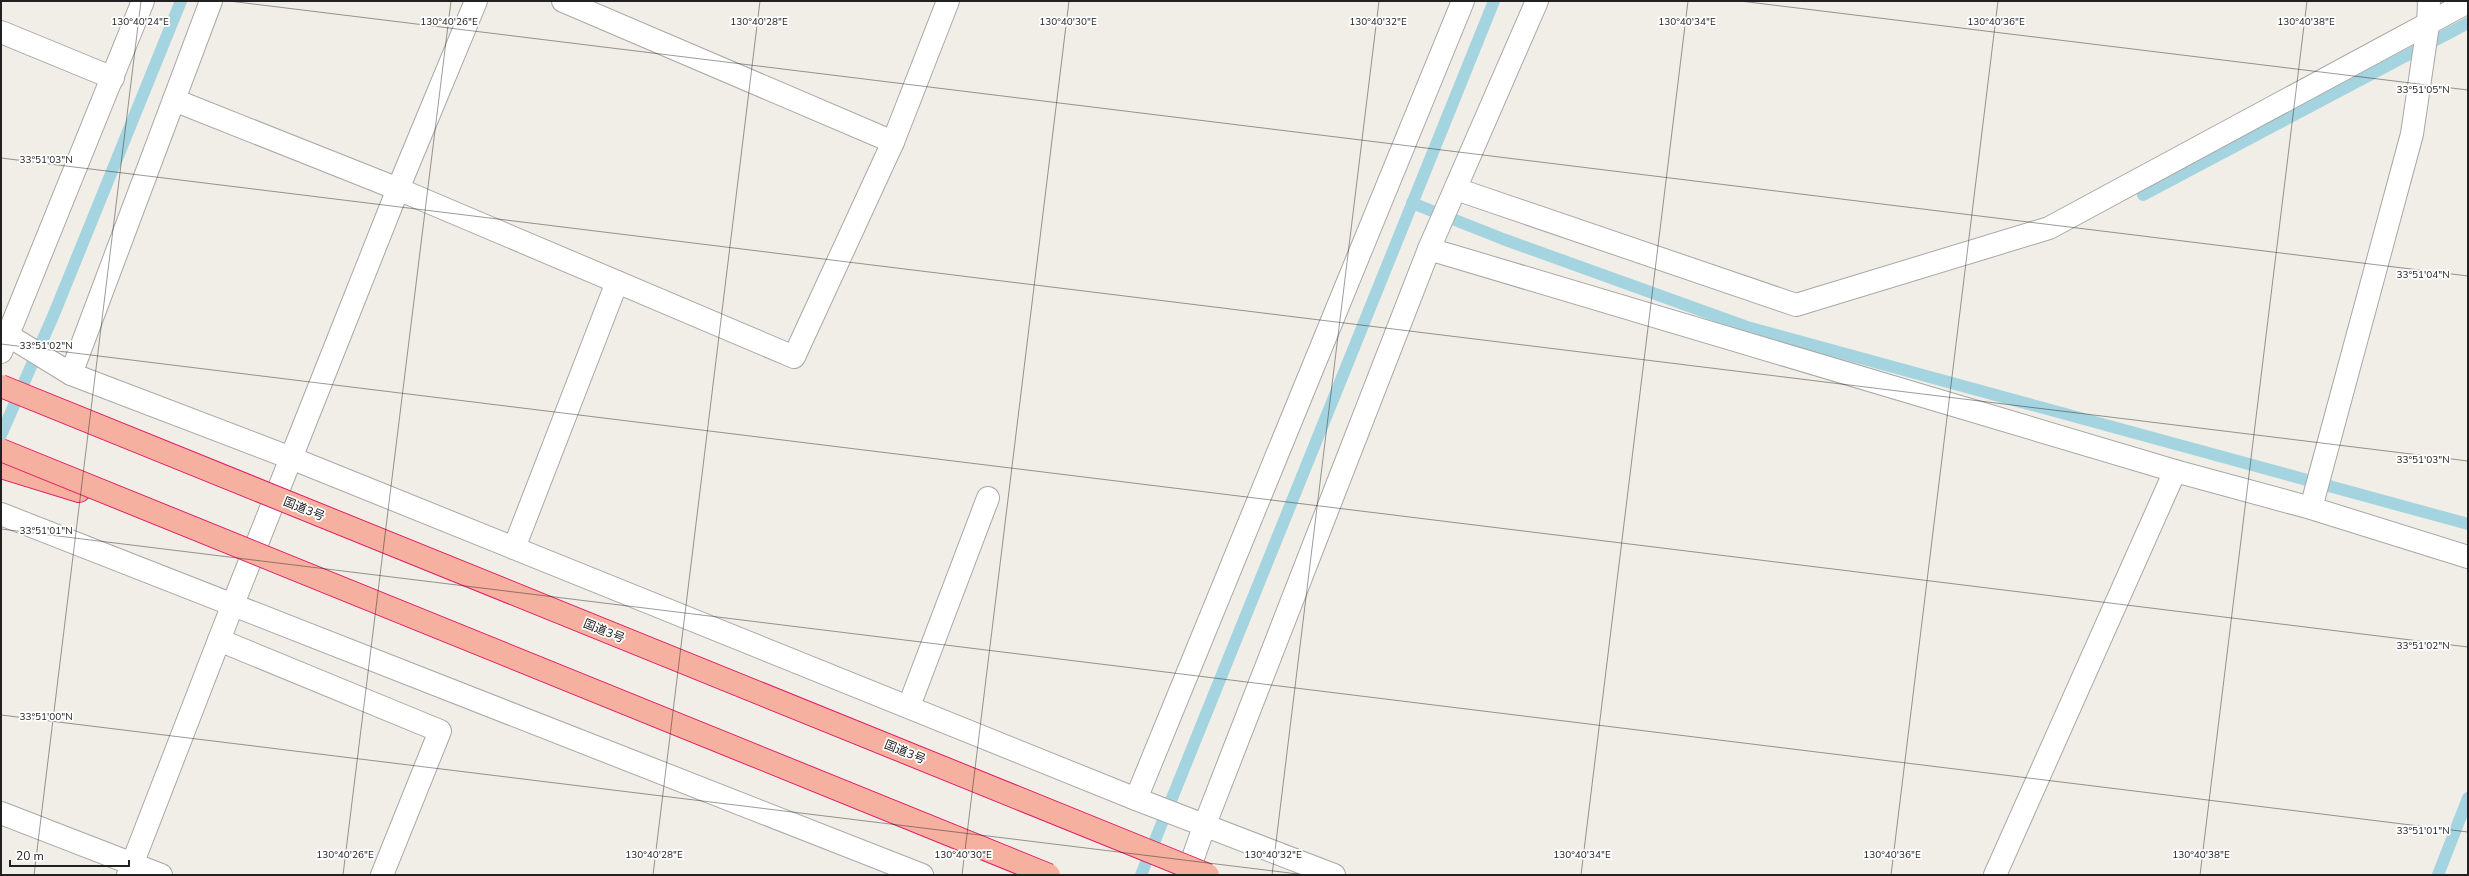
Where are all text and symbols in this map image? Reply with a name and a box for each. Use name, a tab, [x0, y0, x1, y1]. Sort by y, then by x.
text: 130°40'24"E	[111, 15, 169, 29]
text: 130°40'26"E	[420, 15, 478, 29]
text: 130°40'28"E	[730, 15, 788, 29]
text: 130°40'30"E	[1039, 15, 1097, 29]
text: 130°40'32"E	[1349, 15, 1407, 29]
text: 130°40'34"E	[1658, 15, 1716, 29]
text: 130°40'36"E	[1967, 15, 2025, 29]
text: 130°40'38"E	[2277, 15, 2335, 29]
text: 33°51'05"N	[2396, 83, 2450, 97]
text: 33°51'03"N	[19, 153, 73, 167]
text: 33°51'04"N	[2396, 268, 2450, 282]
text: 33°51'02"N	[19, 339, 73, 353]
text: 33°51'03"N	[2396, 453, 2450, 467]
street label: 国道3号	[281, 493, 327, 525]
text: 33°51'01"N	[19, 524, 73, 538]
street label: 国道3号	[581, 615, 627, 647]
text: 33°51'02"N	[2396, 639, 2450, 653]
text: 33°51'00"N	[19, 710, 73, 724]
street label: 国道3号	[882, 736, 928, 768]
text: 33°51'01"N	[2396, 824, 2450, 838]
scale bar	[10, 842, 129, 868]
text: 20 m	[16, 848, 44, 864]
text: 130°40'26"E	[316, 848, 374, 862]
text: 130°40'28"E	[625, 848, 683, 862]
text: 130°40'30"E	[934, 848, 992, 862]
text: 130°40'32"E	[1244, 848, 1302, 862]
text: 130°40'34"E	[1553, 848, 1611, 862]
text: 130°40'36"E	[1863, 848, 1921, 862]
text: 130°40'38"E	[2172, 848, 2230, 862]

